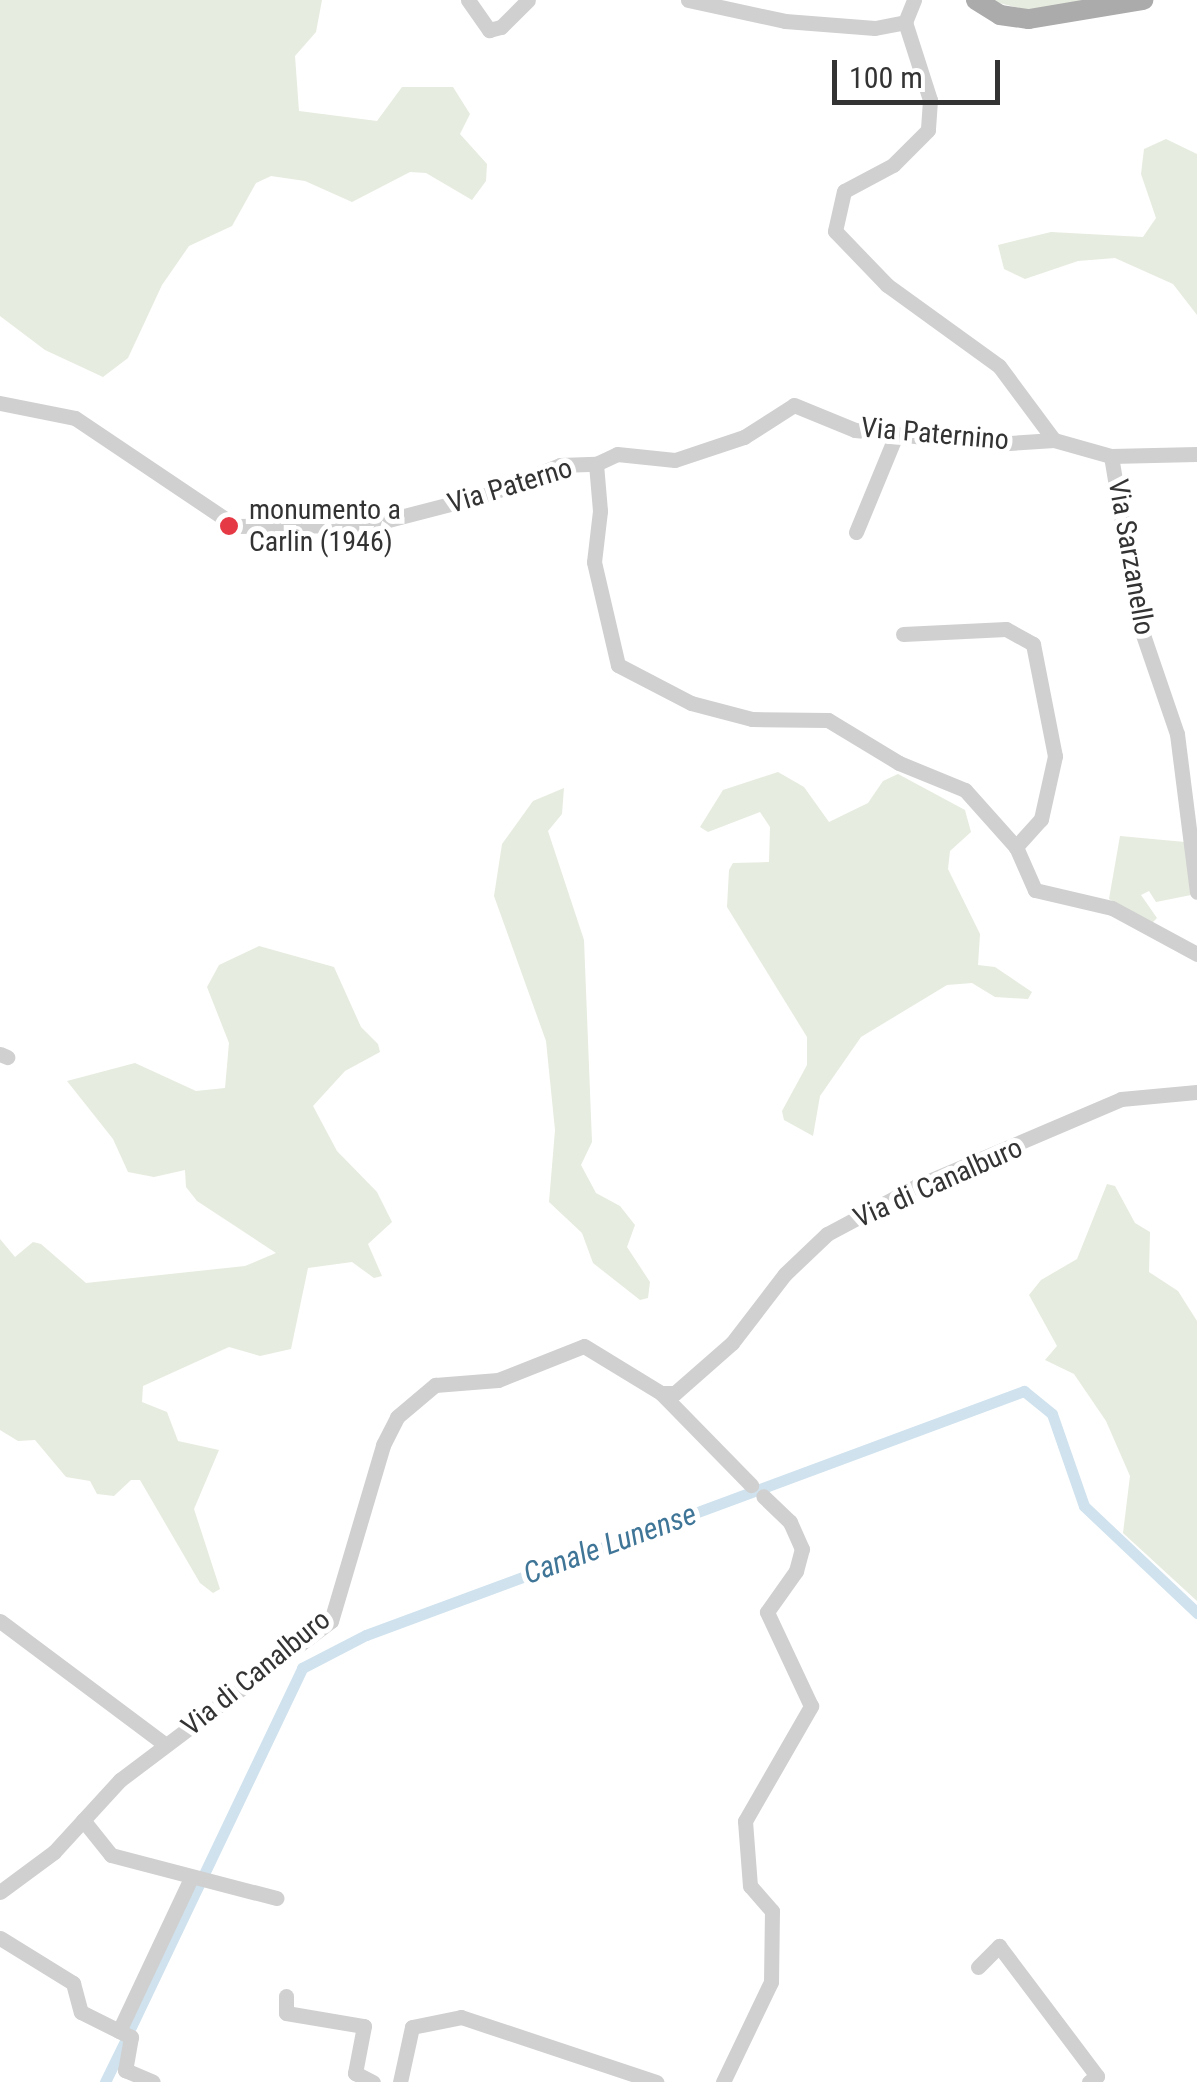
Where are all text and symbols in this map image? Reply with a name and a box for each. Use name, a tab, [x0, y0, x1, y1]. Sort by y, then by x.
scale bar	[837, 40, 1004, 102]
text: 100 m	[849, 60, 923, 95]
street label: Via Paternino	[860, 411, 1010, 457]
street label: Via Paterno	[444, 451, 576, 521]
street label: Via Sarzanello	[1101, 476, 1161, 638]
place label: monumento a Carlin (1946)	[249, 493, 401, 559]
marker: monumento a Carlin (1946)	[218, 515, 240, 537]
street label: Via di Canalburo	[848, 1131, 1028, 1235]
water label: Canale Lunense	[519, 1496, 701, 1592]
street label: Via di Canalburo	[175, 1603, 337, 1743]

